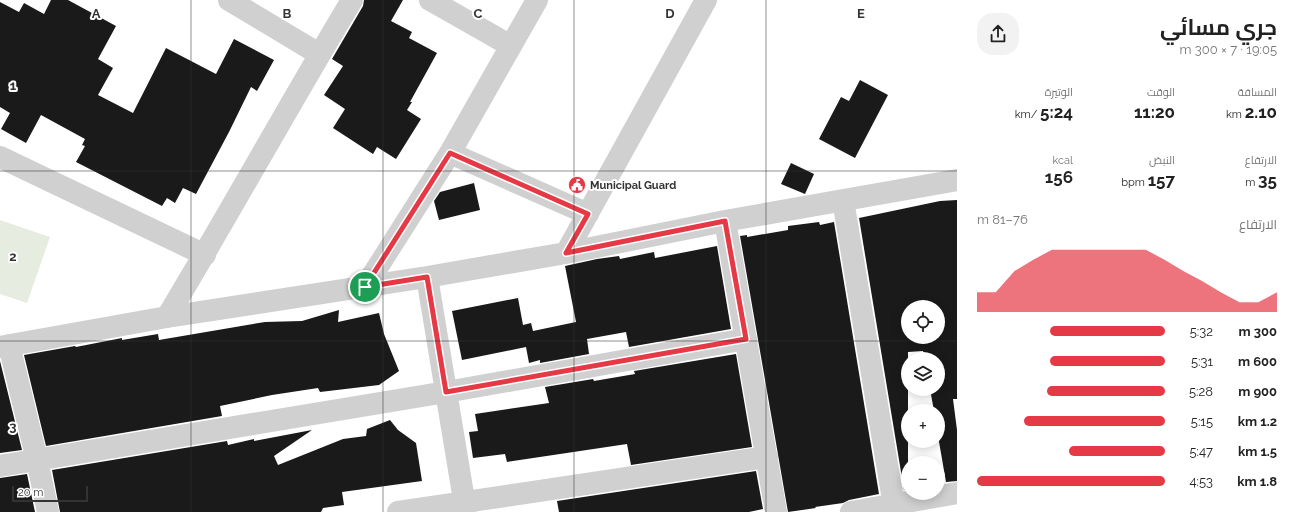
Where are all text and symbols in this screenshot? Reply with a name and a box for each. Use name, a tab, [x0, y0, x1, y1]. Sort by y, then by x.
text: A	[92, 6, 101, 21]
text: B	[283, 6, 292, 21]
text: C	[474, 6, 483, 21]
text: D	[665, 6, 675, 21]
text: E	[857, 6, 865, 21]
button: share	[977, 13, 1019, 55]
text: جري مسائي	[1160, 14, 1277, 40]
text: 19:05 · 7 × 300 m	[1180, 42, 1277, 57]
text: 1	[10, 78, 17, 93]
text: الوتيرة	[1045, 86, 1073, 99]
text: الوقت	[1147, 86, 1175, 99]
text: المسافة	[1238, 86, 1277, 99]
text: 5:24	[1040, 102, 1073, 122]
text: 11:20	[1134, 102, 1175, 122]
text: 2.10	[1245, 102, 1277, 122]
text: /km	[1015, 108, 1040, 121]
text: km	[1226, 108, 1245, 121]
text: kcal	[1052, 154, 1073, 167]
text: النبض	[1149, 154, 1175, 167]
text: الارتفاع	[1245, 154, 1277, 167]
text: 156	[1045, 167, 1073, 187]
text: 157	[1148, 170, 1175, 190]
text: 35	[1258, 170, 1277, 190]
public building icon: Municipal Guard	[567, 175, 587, 195]
text: bpm	[1121, 176, 1148, 189]
text: m	[1245, 176, 1258, 189]
place label: Municipal Guard	[590, 179, 676, 192]
text: 76–81 m	[977, 212, 1028, 227]
text: الارتفاع	[1239, 217, 1277, 232]
text: 2	[9, 249, 17, 264]
pin	[348, 270, 382, 304]
icon: arrive	[354, 276, 376, 298]
map controls	[901, 300, 945, 500]
button: locate	[901, 300, 945, 344]
text: 5:32	[1190, 324, 1213, 339]
text: 300 m	[1239, 324, 1277, 339]
button: layers	[901, 352, 945, 396]
text: 5:31	[1191, 354, 1213, 369]
text: 600 m	[1238, 354, 1277, 369]
text: 5:28	[1189, 384, 1213, 399]
text: 900 m	[1238, 384, 1277, 399]
button: +	[901, 404, 945, 448]
text: 5:15	[1191, 414, 1213, 429]
text: 1.2 km	[1238, 414, 1277, 429]
text: 3	[9, 419, 17, 434]
text: 5:47	[1189, 444, 1213, 459]
text: 1.5 km	[1238, 444, 1277, 459]
button: −	[901, 456, 945, 500]
text: 4:53	[1189, 474, 1213, 489]
text: 1.8 km	[1237, 474, 1277, 489]
scale bar	[12, 484, 88, 503]
text: 20 m	[18, 486, 43, 499]

